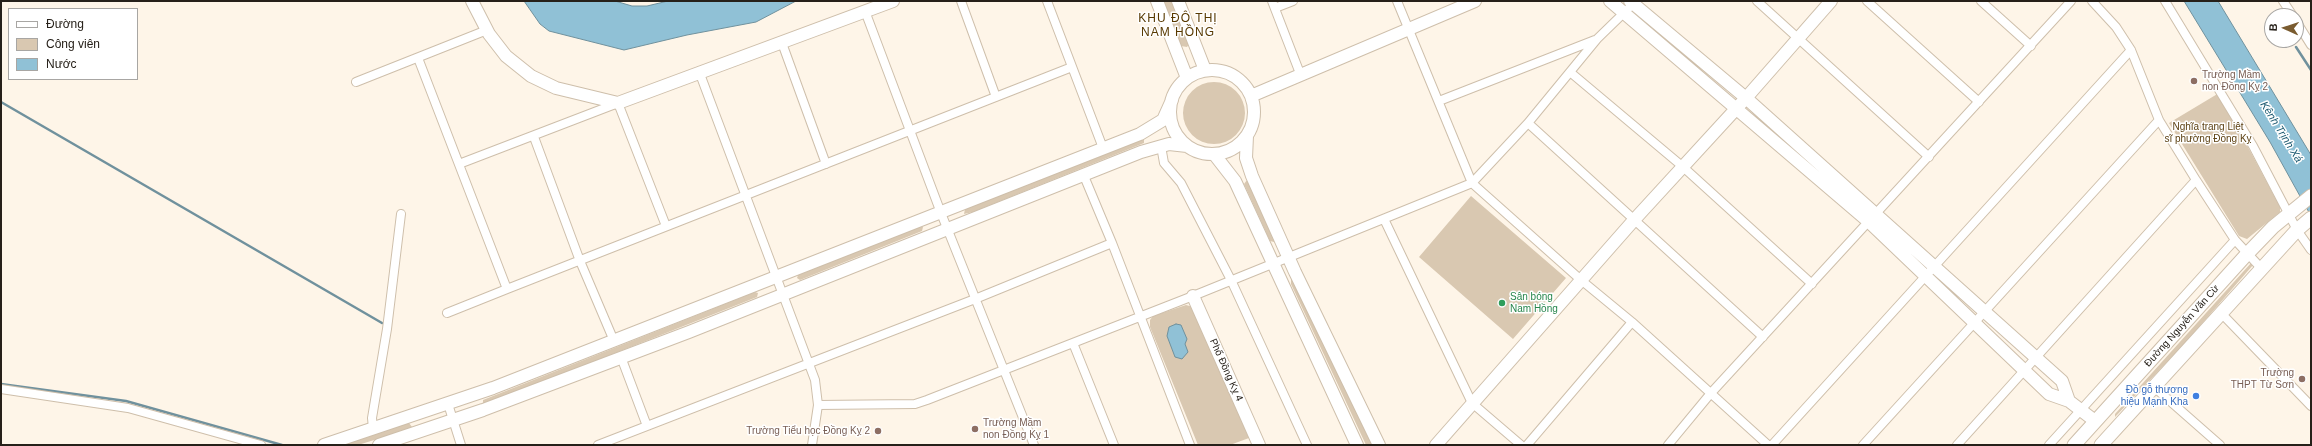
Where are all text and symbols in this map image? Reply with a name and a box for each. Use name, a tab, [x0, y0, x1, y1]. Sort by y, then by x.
legend	[8, 8, 138, 80]
north arrow	[2264, 8, 2304, 48]
district label: KHU ĐÔ THỊ NAM HỒNG	[1138, 12, 1218, 40]
text: Đường	[46, 17, 84, 31]
text: B	[2267, 23, 2279, 32]
text: Công viên	[46, 37, 100, 51]
text: Nước	[46, 57, 77, 71]
place label: Trường Mầm non Đồng Kỵ 2	[2202, 69, 2268, 92]
marker: Trường Mầm non Đồng Kỵ 2	[2189, 76, 2199, 86]
water label: Kênh Trịnh Xá	[2257, 99, 2305, 165]
park label: Nghĩa trang Liệt sĩ phường Đồng Kỵ	[2164, 121, 2252, 144]
street label: Đường Nguyễn Văn Cừ	[2142, 283, 2222, 369]
place label: Sân bóng Nam Hồng	[1510, 291, 1558, 314]
marker: Sân bóng Nam Hồng	[1497, 298, 1507, 308]
street label: Phố Đồng Kỵ 4	[1207, 337, 1245, 403]
place label: Trường THPT Từ Sơn	[2231, 367, 2294, 390]
marker: Trường THPT Từ Sơn	[2297, 374, 2307, 384]
place label: Đồ gỗ thương hiệu Mạnh Kha	[2121, 384, 2188, 408]
marker: Đồ gỗ thương hiệu Mạnh Kha	[2191, 391, 2201, 401]
place label: Trường Mầm non Đồng Kỵ 1	[983, 417, 1049, 440]
marker: Trường Mầm non Đồng Kỵ 1	[970, 424, 980, 434]
place label: Trường Tiểu học Đồng Kỵ 2	[746, 425, 870, 437]
marker: Trường Tiểu học Đồng Kỵ 2	[873, 426, 883, 436]

